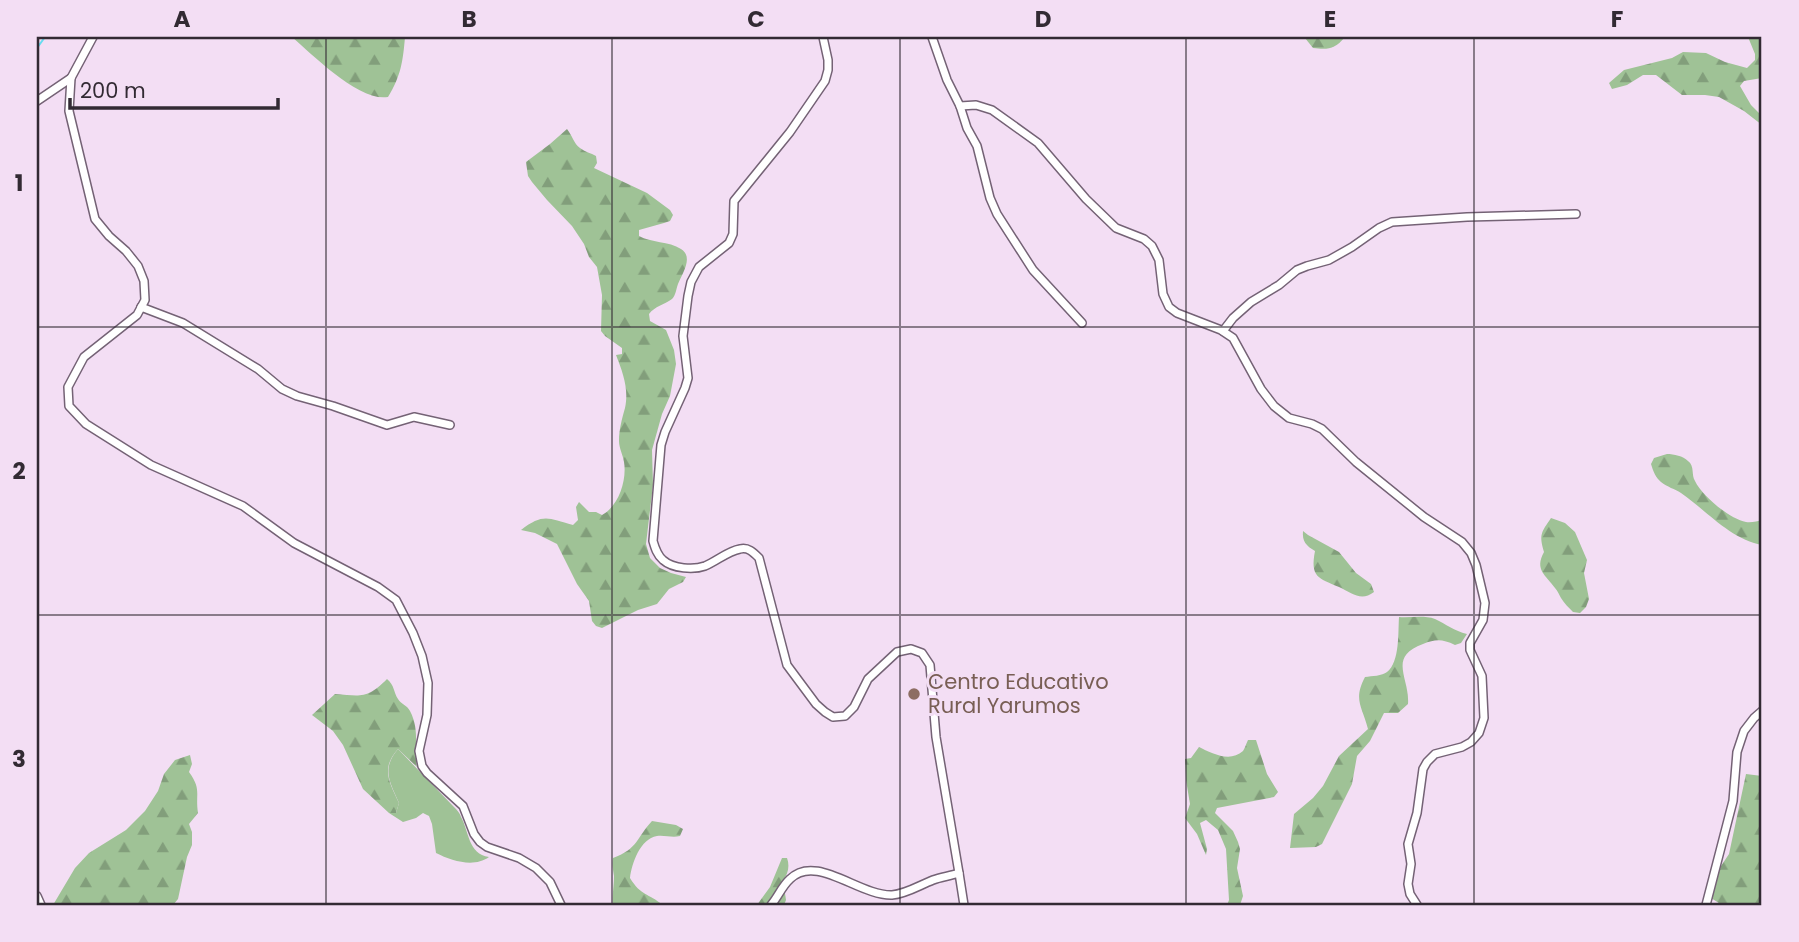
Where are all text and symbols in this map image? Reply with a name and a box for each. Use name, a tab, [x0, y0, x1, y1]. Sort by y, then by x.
text: A	[174, 3, 191, 35]
text: B	[461, 3, 477, 35]
text: C	[747, 3, 765, 35]
text: D	[1035, 3, 1051, 35]
text: E	[1324, 3, 1336, 35]
text: F	[1611, 3, 1623, 35]
scale bar	[70, 66, 278, 110]
text: 200 m	[80, 76, 146, 105]
text: 1	[15, 167, 23, 199]
text: 2	[12, 455, 26, 487]
place label: Centro Educativo Rural Yarumos	[928, 667, 1109, 720]
marker: Centro Educativo Rural Yarumos	[906, 686, 922, 702]
text: 3	[12, 743, 26, 775]

